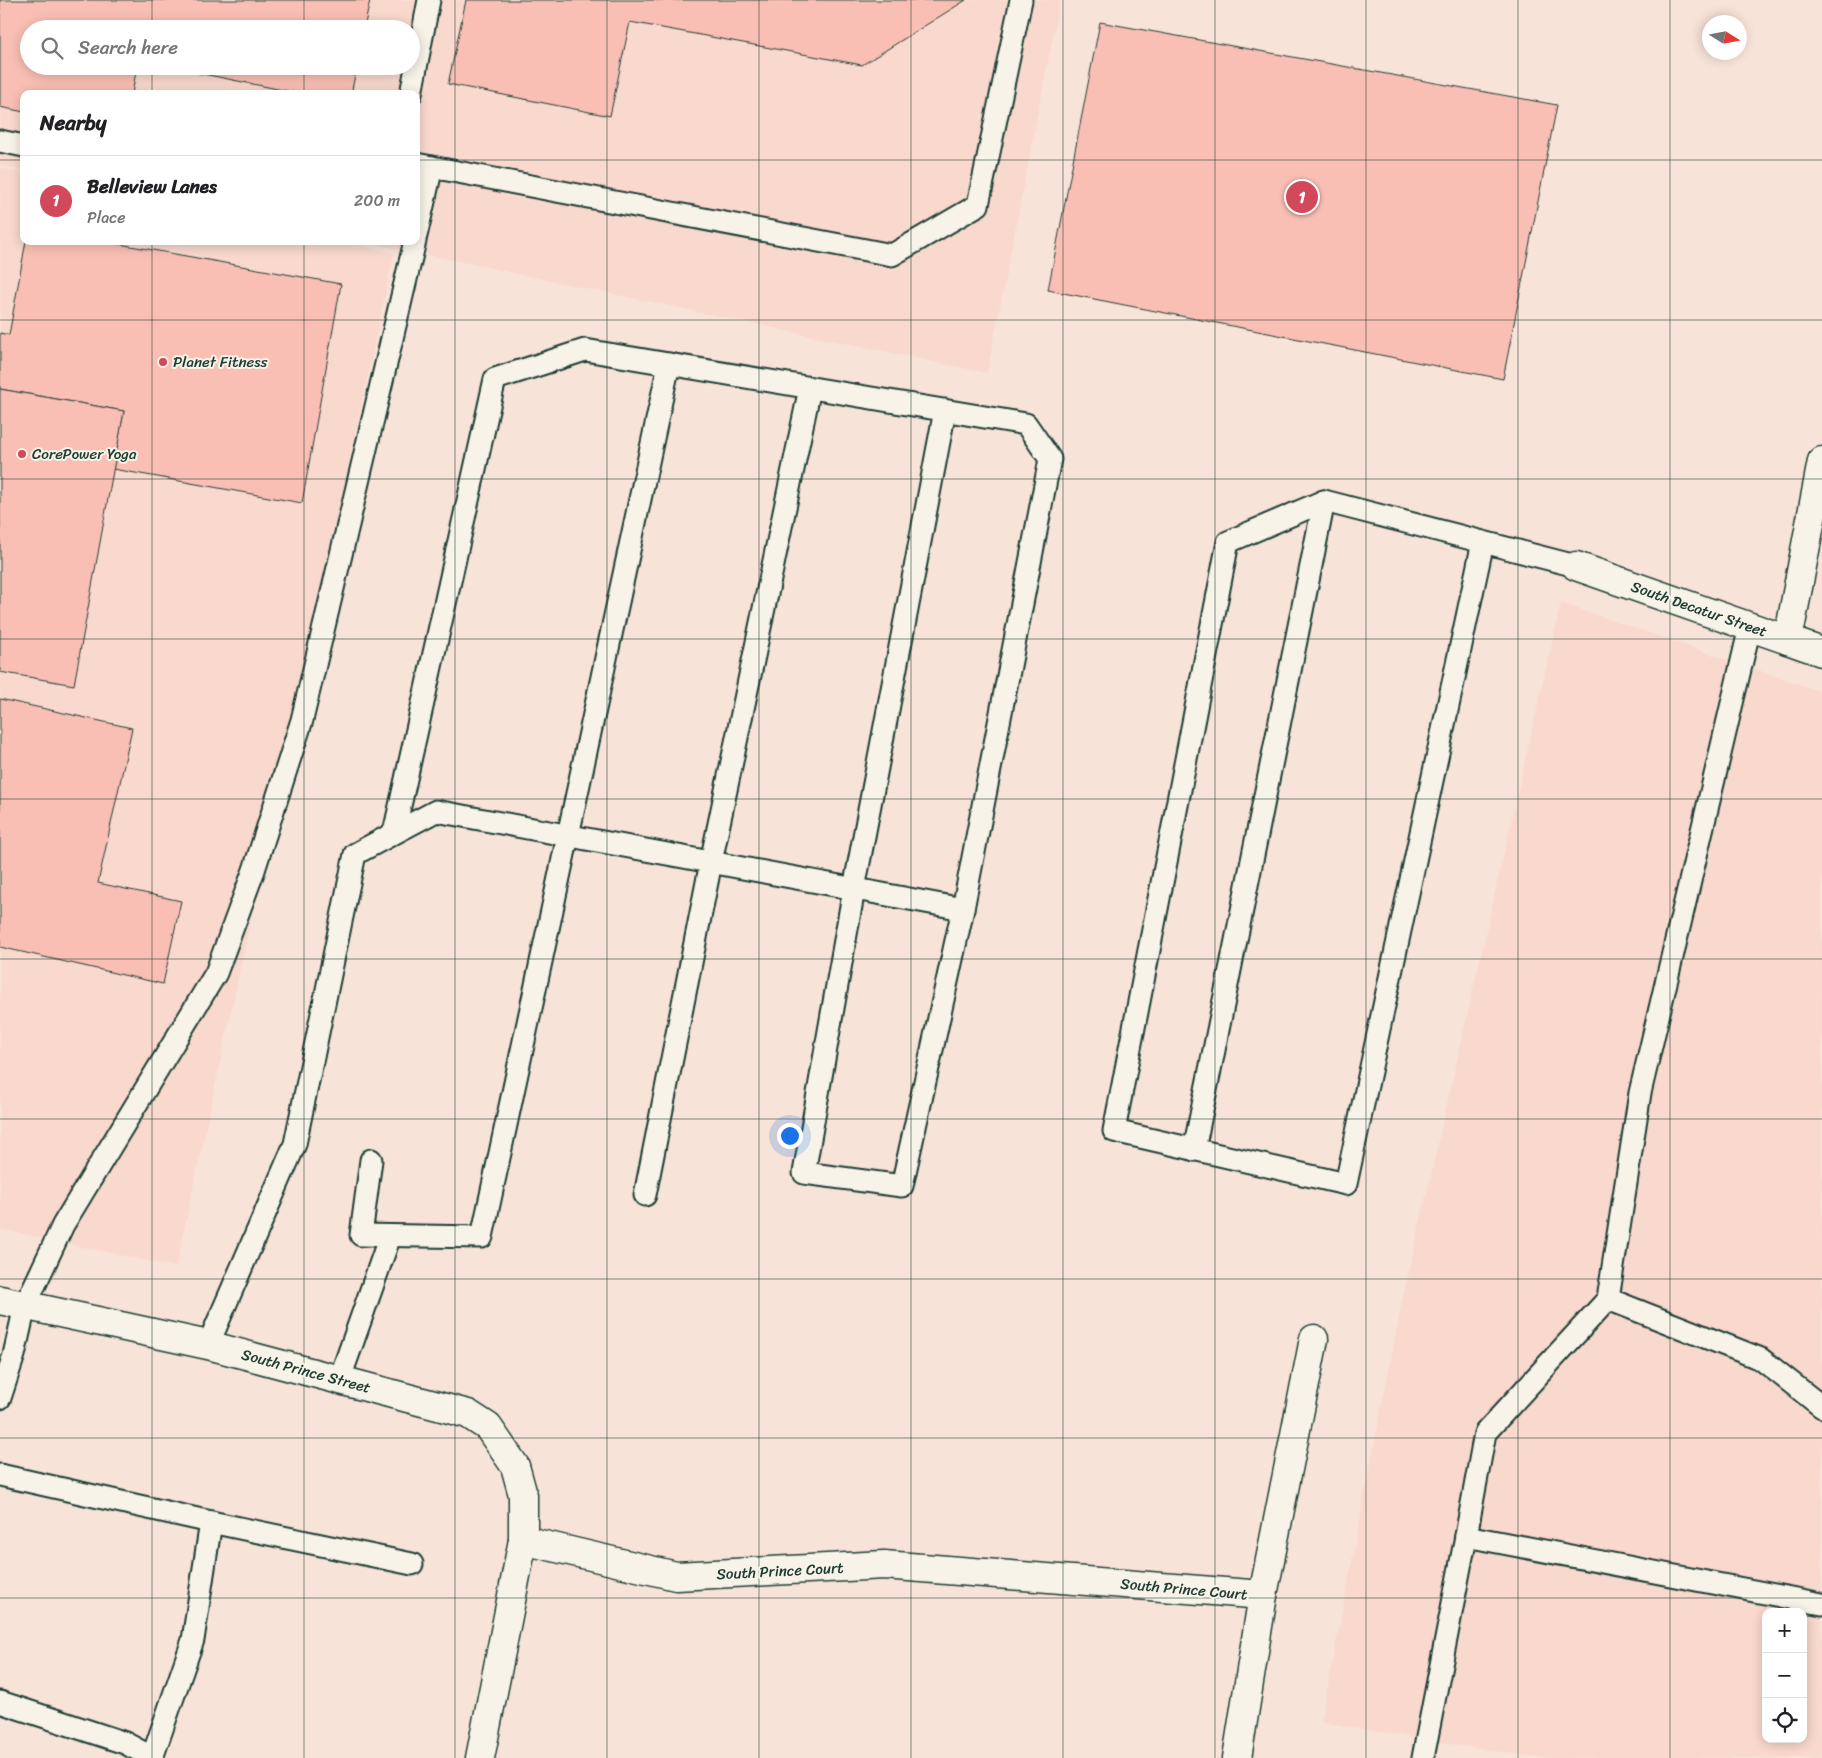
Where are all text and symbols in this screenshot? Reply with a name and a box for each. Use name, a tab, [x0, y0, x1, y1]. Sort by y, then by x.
north arrow	[1702, 15, 1747, 60]
search box	[20, 20, 420, 75]
text: Search here	[78, 31, 178, 64]
icon: search	[38, 34, 66, 62]
text: Nearby	[40, 104, 106, 142]
text: Belleview Lanes	[87, 170, 217, 203]
pin: 1	[1286, 178, 1318, 216]
text: 1	[53, 186, 59, 215]
text: 200 m	[354, 186, 400, 215]
text: Place	[87, 203, 126, 232]
place label: Planet Fitness	[173, 349, 267, 375]
marker: Planet Fitness	[157, 356, 169, 368]
place label: CorePower Yoga	[32, 441, 137, 467]
marker: CorePower Yoga	[16, 448, 28, 460]
street label: South Decatur Street	[1627, 574, 1771, 645]
your location	[777, 1123, 803, 1149]
street label: South Prince Street	[239, 1341, 374, 1401]
street label: South Prince Court	[716, 1555, 845, 1587]
street label: South Prince Court	[1119, 1570, 1249, 1608]
map controls	[1762, 1608, 1807, 1743]
button: +	[1762, 1608, 1807, 1653]
button: −	[1762, 1653, 1807, 1698]
button: locate	[1762, 1698, 1807, 1743]

